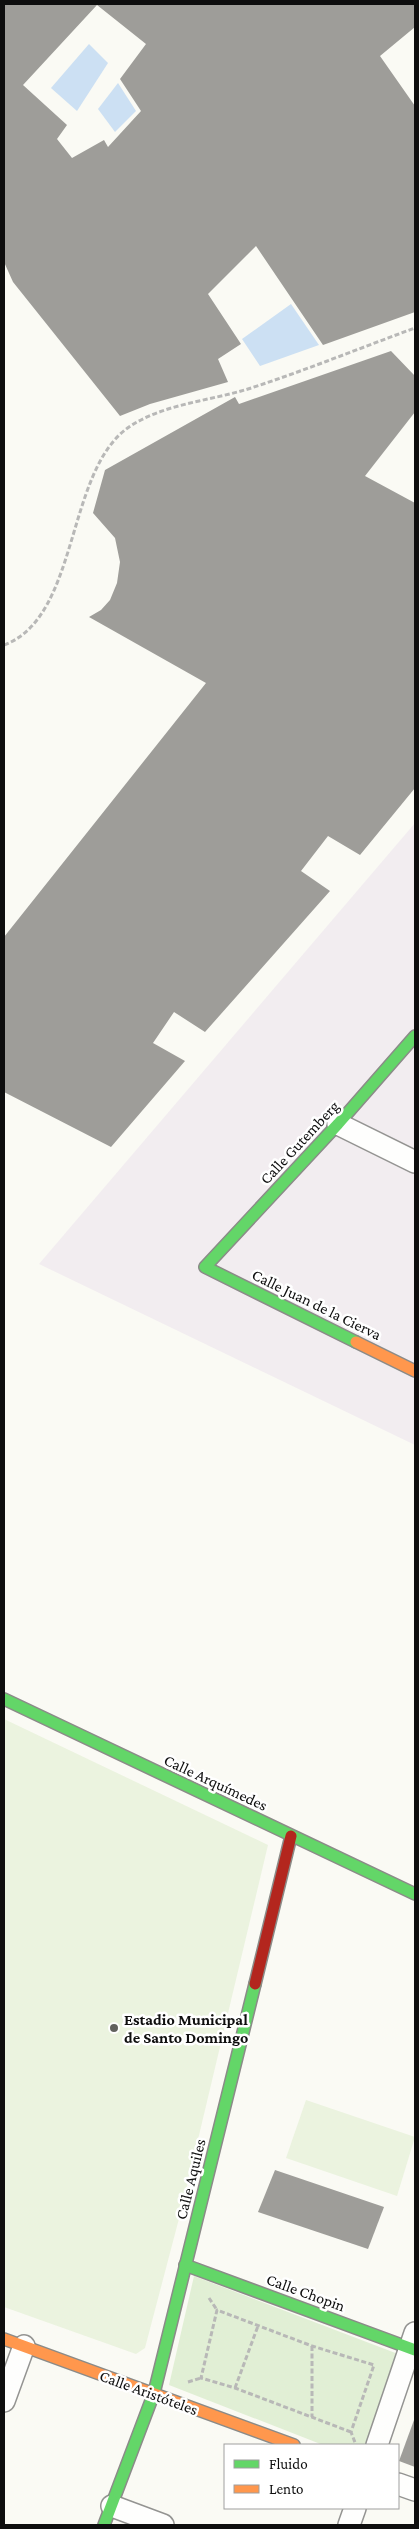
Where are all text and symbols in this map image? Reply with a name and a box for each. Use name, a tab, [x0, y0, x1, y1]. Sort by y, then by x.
street label: Calle Gutemberg	[257, 1097, 343, 1188]
street label: Calle Juan de la Cierva	[249, 1266, 385, 1344]
street label: Calle Arquímedes	[161, 1751, 270, 1815]
place label: Estadio Municipal de Santo Domingo	[124, 2011, 248, 2046]
marker: Estadio Municipal de Santo Domingo	[108, 2022, 120, 2034]
street label: Calle Aquiles	[172, 2137, 210, 2222]
street label: Calle Chopin	[264, 2270, 348, 2316]
street label: Calle Aristóteles	[97, 2367, 200, 2418]
legend	[224, 2444, 399, 2509]
text: Fluido	[269, 2456, 308, 2472]
text: Lento	[269, 2481, 303, 2497]

